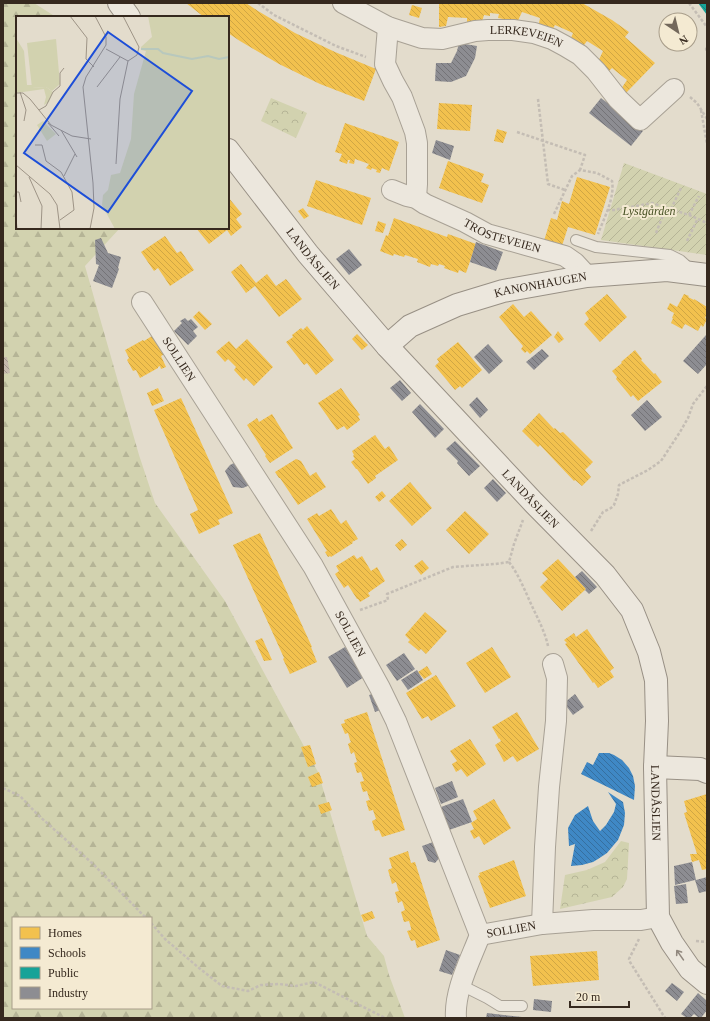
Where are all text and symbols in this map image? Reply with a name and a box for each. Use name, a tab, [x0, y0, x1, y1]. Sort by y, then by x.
north arrow	[658, 12, 698, 52]
inset map	[16, 16, 229, 229]
street label: LERKEVEIEN	[490, 23, 566, 51]
text: N	[677, 33, 690, 47]
park label: Lystgården	[621, 204, 676, 218]
street label: TROSTEVEIEN	[461, 215, 543, 256]
street label: LANDÅSLIEN	[283, 225, 343, 293]
street label: KANONHAUGEN	[492, 269, 588, 300]
street label: SOLLIEN	[159, 334, 199, 384]
street label: LANDÅSLIEN	[499, 466, 562, 531]
street label: SOLLIEN	[332, 609, 369, 659]
street label: LANDÅSLIEN	[648, 765, 663, 841]
legend	[12, 917, 152, 1009]
street label: SOLLIEN	[485, 918, 537, 941]
text: Homes	[48, 926, 82, 940]
text: Schools	[48, 946, 86, 960]
one-way arrow	[676, 950, 684, 961]
text: Public	[48, 966, 79, 980]
scale bar	[570, 983, 629, 1009]
text: Industry	[48, 986, 88, 1000]
text: 20 m	[576, 990, 601, 1004]

